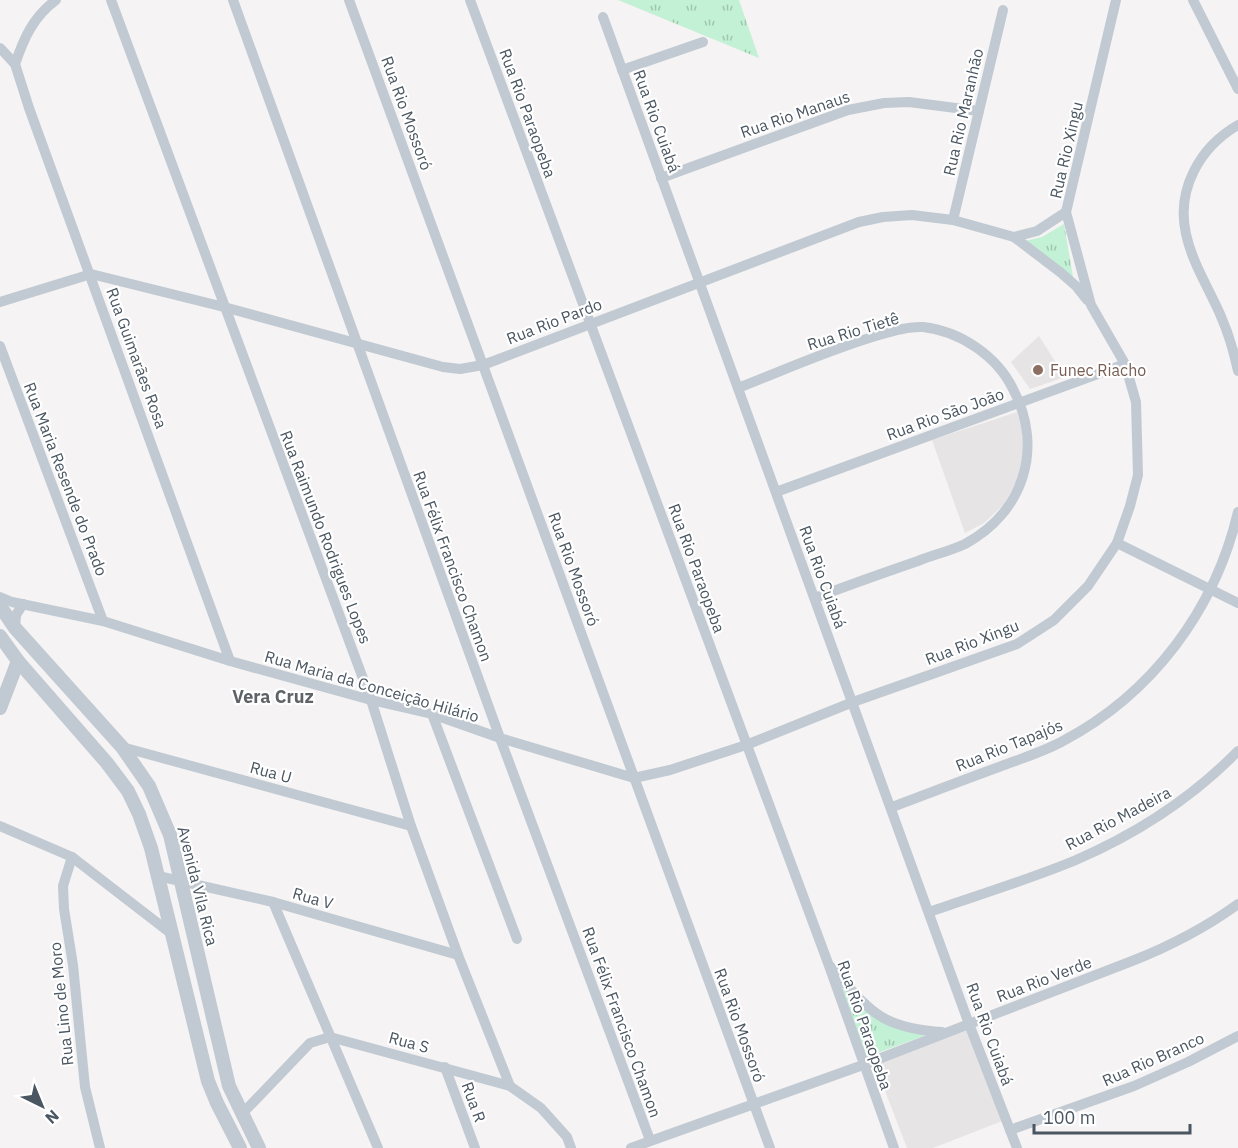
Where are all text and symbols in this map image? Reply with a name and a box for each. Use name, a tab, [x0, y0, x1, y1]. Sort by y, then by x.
street label: Rua Rio Paraopeba	[495, 46, 561, 181]
street label: Rua Rio Maranhão	[939, 46, 987, 178]
street label: Rua Rio Mossoró	[377, 53, 437, 173]
street label: Rua Rio Cuiabá	[629, 67, 685, 176]
street label: Rua Rio Manaus	[738, 86, 852, 142]
street label: Rua Rio Xingu	[1045, 100, 1087, 200]
street label: Rua Guimarães Rosa	[102, 285, 172, 432]
street label: Rua Rio Pardo	[503, 294, 605, 348]
street label: Rua Rio Tietê	[805, 308, 902, 354]
place label: Funec Riacho	[1050, 360, 1146, 380]
marker: Funec Riacho	[1031, 363, 1045, 377]
street label: Rua Maria Resende do Prado	[20, 379, 112, 579]
street label: Rua Rio São João	[883, 383, 1007, 445]
street label: Rua Raimundo Rodrigues Lopes	[276, 427, 376, 647]
street label: Rua Félix Francisco Chamon	[409, 468, 497, 664]
street label: Rua Rio Paraopeba	[664, 501, 730, 636]
street label: Rua Rio Mossoró	[544, 509, 604, 629]
street label: Rua Rio Cuiabá	[795, 523, 851, 632]
street label: Rua Rio Xingu	[922, 615, 1022, 669]
street label: Rua Maria da Conceição Hilário	[263, 646, 482, 726]
district label: Vera Cruz	[232, 685, 314, 708]
street label: Rua Rio Tapajós	[953, 714, 1065, 776]
street label: Rua U	[248, 757, 294, 787]
street label: Rua Rio Madeira	[1062, 782, 1175, 854]
street label: Avenida Vila Rica	[173, 824, 223, 948]
street label: Rua V	[290, 883, 336, 913]
street label: Rua Félix Francisco Chamon	[578, 924, 666, 1120]
street label: Rua Lino de Moro	[45, 941, 77, 1067]
street label: Rua Rio Verde	[993, 952, 1095, 1006]
street label: Rua Rio Paraopeba	[833, 957, 897, 1093]
street label: Rua Rio Mossoró	[710, 965, 770, 1085]
street label: Rua Rio Cuiabá	[962, 980, 1018, 1089]
street label: Rua S	[387, 1027, 431, 1057]
street label: Rua Rio Branco	[1099, 1028, 1207, 1090]
north arrow	[12, 1076, 72, 1136]
street label: Rua R	[457, 1079, 491, 1125]
scale bar	[1034, 1097, 1190, 1135]
text: N	[41, 1106, 63, 1128]
text: 100 m	[1043, 1106, 1095, 1129]

